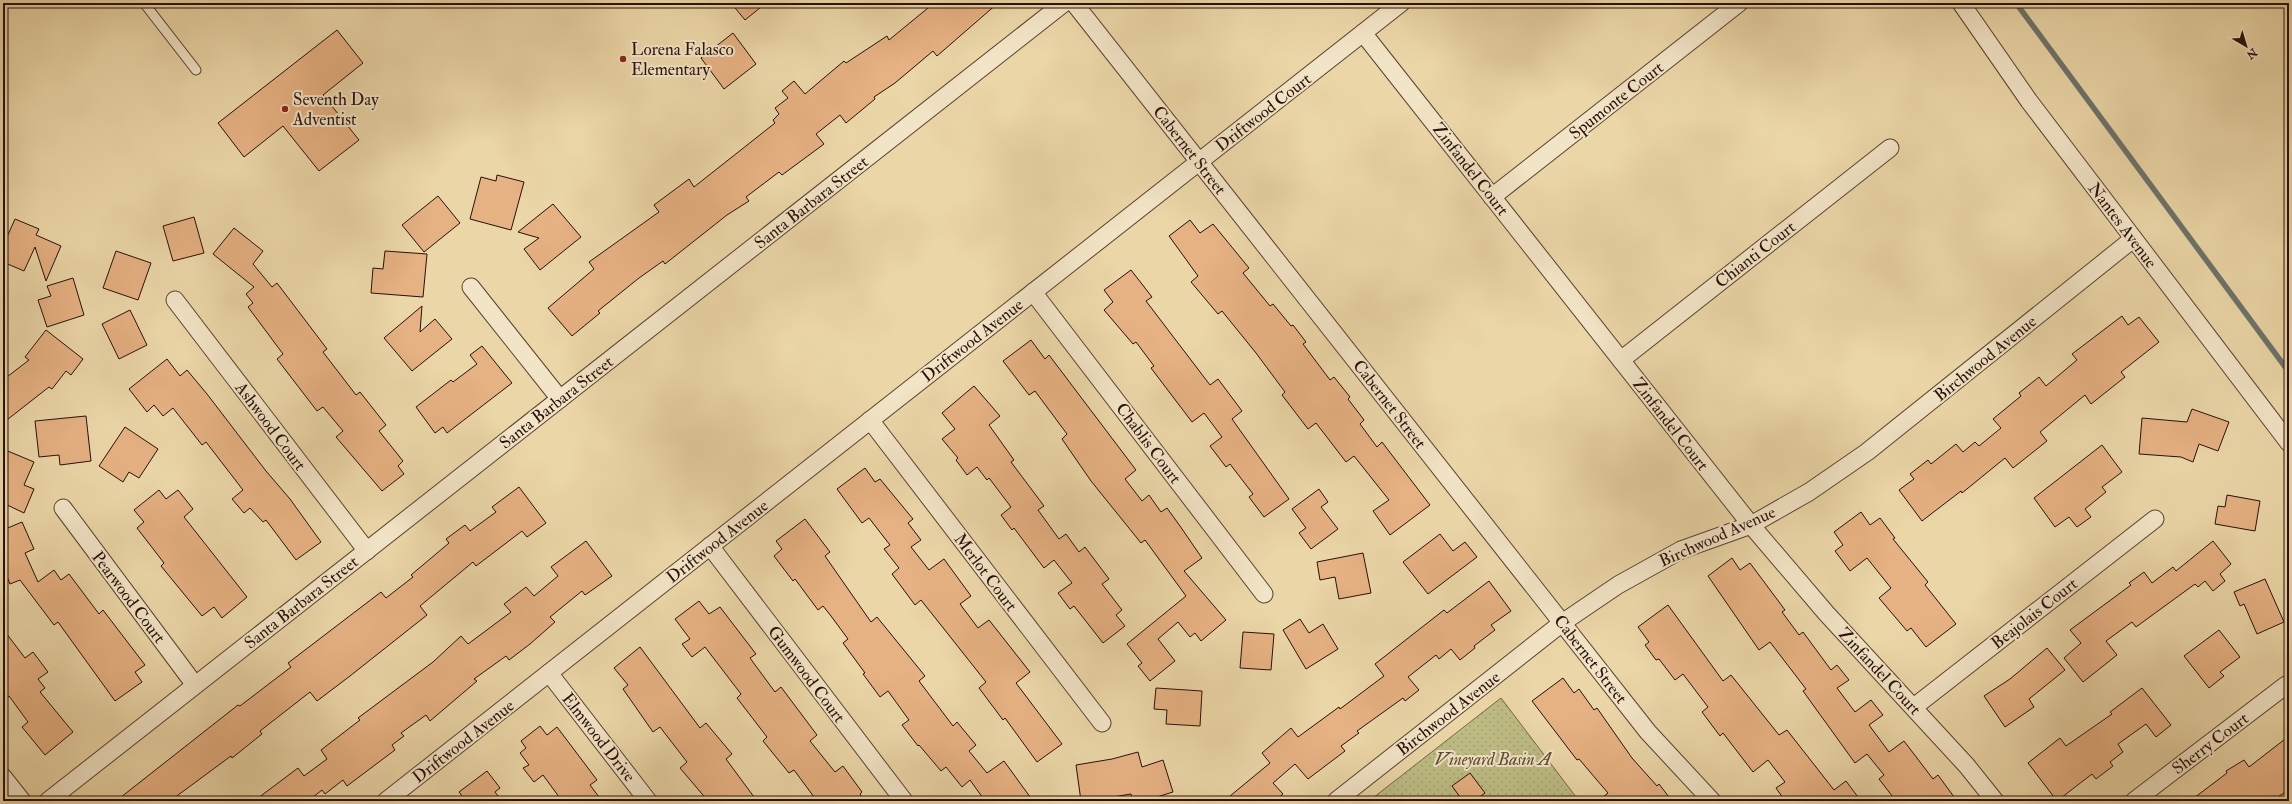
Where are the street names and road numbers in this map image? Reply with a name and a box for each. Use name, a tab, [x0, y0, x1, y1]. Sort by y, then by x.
street label: Spumonte Court	[1565, 57, 1669, 145]
street label: Driftwood Court	[1211, 68, 1316, 156]
street label: Cabernet Street	[1148, 102, 1231, 199]
street label: Zinfandel Court	[1428, 119, 1514, 220]
street label: Santa Barbara Street	[750, 151, 873, 253]
street label: Nantes Avenue	[2084, 178, 2162, 272]
street label: Chianti Court	[1711, 216, 1800, 292]
street label: Driftwood Avenue	[917, 294, 1027, 387]
street label: Birchwood Avenue	[1930, 311, 2041, 406]
street label: Santa Barbara Street	[495, 351, 618, 453]
street label: Cabernet Street	[1348, 356, 1431, 453]
street label: Zinfandel Court	[1628, 374, 1714, 475]
street label: Ashwood Court	[230, 377, 311, 475]
street label: Chablis Court	[1111, 399, 1186, 488]
street label: Driftwood Avenue	[662, 495, 772, 588]
street label: Birchwood Avenue	[1656, 501, 1779, 572]
street label: Merlot Court	[949, 529, 1022, 616]
street label: Pearwood Court	[87, 547, 170, 648]
street label: Santa Barbara Street	[240, 551, 363, 653]
street label: Beajolais Court	[1987, 573, 2082, 654]
street label: Cabernet Street	[1549, 611, 1632, 708]
street label: Gumwood Court	[763, 622, 850, 727]
street label: Zinfandel Court	[1834, 623, 1926, 720]
street label: Birchwood Avenue	[1392, 667, 1504, 760]
street label: Elmwood Drive	[557, 689, 640, 786]
street label: Driftwood Avenue	[408, 695, 518, 788]
street label: Sherry Court	[2168, 707, 2254, 780]

